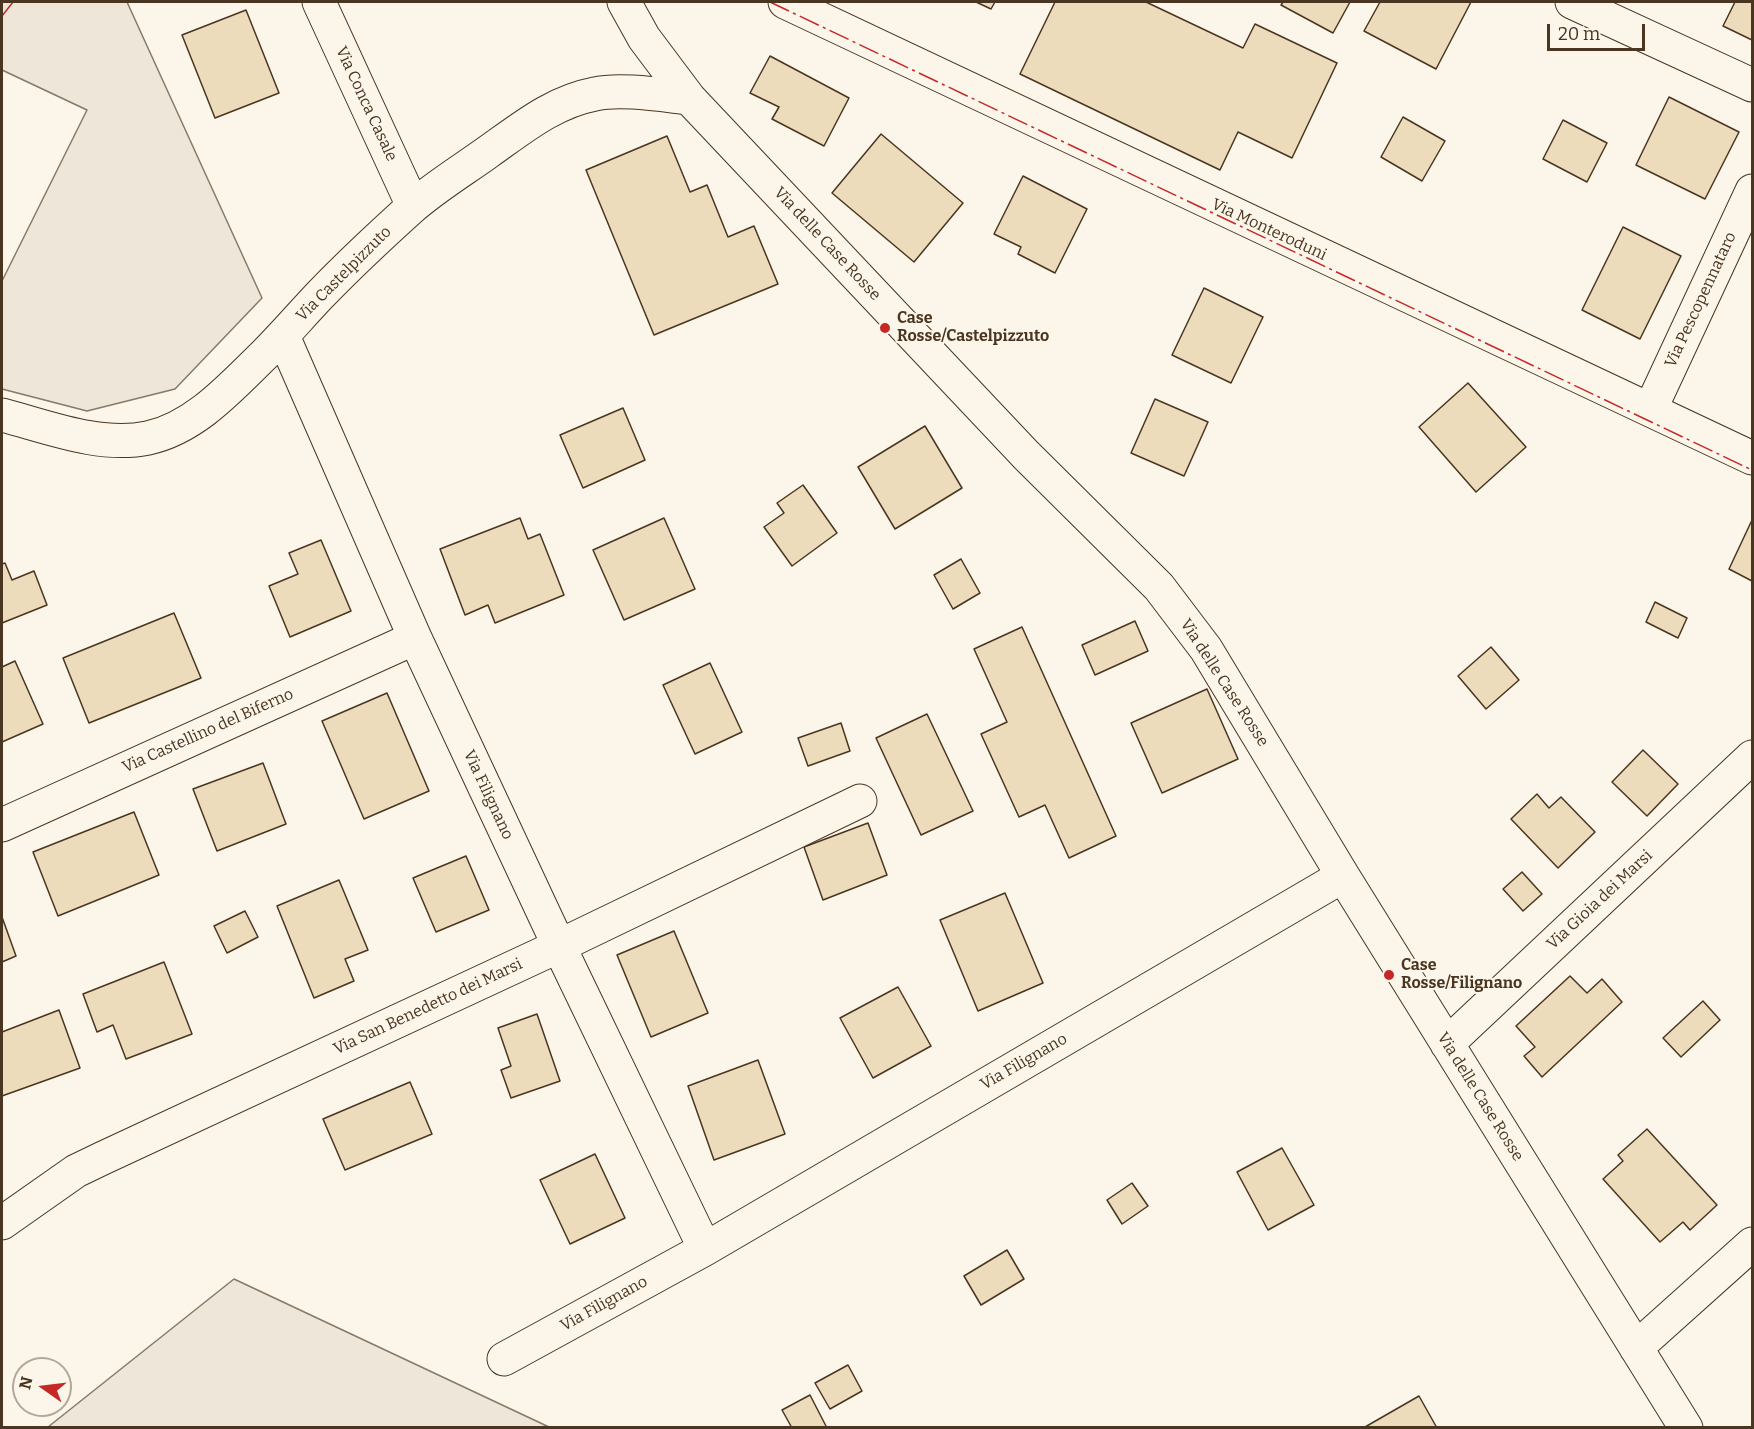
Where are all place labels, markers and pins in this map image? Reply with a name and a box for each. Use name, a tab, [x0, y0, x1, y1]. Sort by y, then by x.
place label: Case Rosse/Castelpizzuto	[897, 309, 1049, 347]
marker: Case Rosse/Castelpizzuto	[878, 321, 892, 335]
place label: Case Rosse/Filignano	[1401, 956, 1522, 994]
marker: Case Rosse/Filignano	[1382, 968, 1396, 982]

